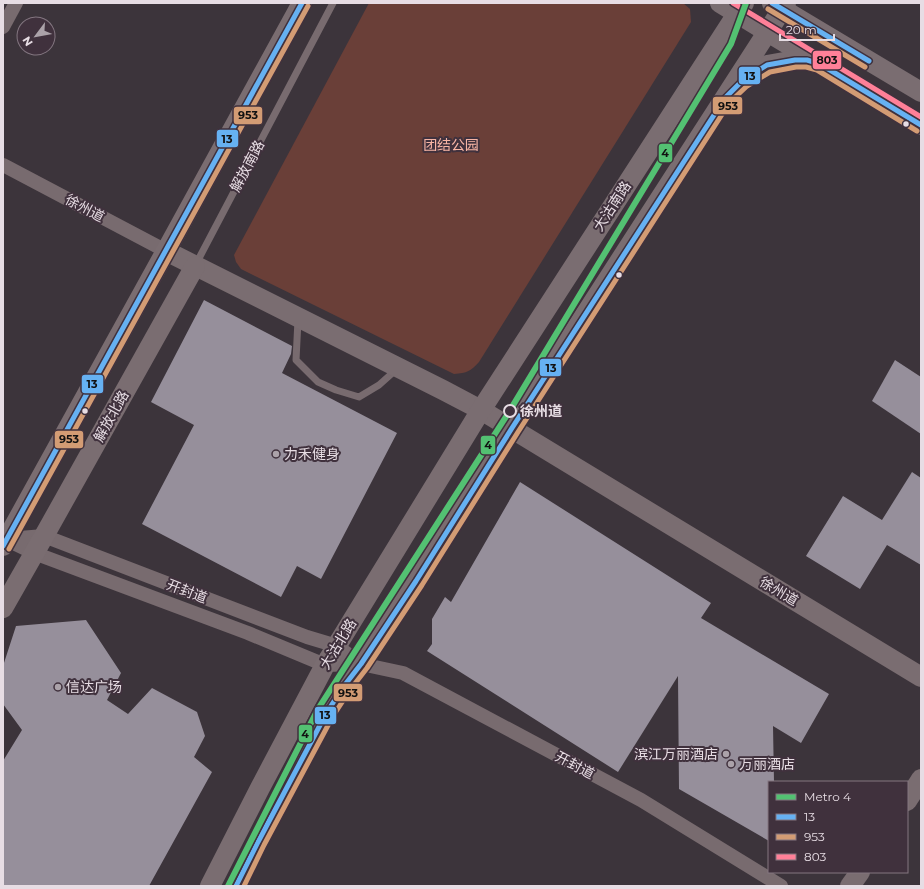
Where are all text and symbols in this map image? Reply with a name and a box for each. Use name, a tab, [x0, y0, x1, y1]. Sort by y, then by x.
north arrow	[16, 16, 56, 56]
scale bar	[780, 16, 834, 42]
text: 20 m	[786, 22, 817, 37]
text: N	[19, 34, 36, 49]
line badge: 803	[812, 50, 842, 70]
text: 803	[816, 53, 838, 67]
line badge: 13	[738, 66, 761, 85]
text: 13	[745, 69, 756, 83]
line badge: 953	[712, 96, 743, 115]
text: 953	[718, 99, 738, 113]
line badge: 953	[233, 106, 263, 125]
text: 953	[238, 108, 258, 122]
unlabelled marker	[901, 119, 911, 129]
line badge: 13	[216, 129, 239, 148]
text: 13	[222, 132, 233, 146]
park label: 团结公园	[423, 136, 479, 154]
street label: 解放南路	[226, 137, 268, 195]
line badge: 4	[658, 143, 673, 163]
text: 4	[661, 146, 669, 160]
street label: 大沽南路	[589, 178, 635, 234]
street label: 徐州道	[62, 190, 108, 226]
unlabelled marker	[614, 270, 624, 280]
line badge: 13	[539, 358, 562, 377]
text: 13	[546, 361, 557, 375]
line badge: 13	[81, 374, 104, 394]
text: 13	[87, 377, 98, 391]
street label: 解放北路	[90, 387, 132, 445]
place label: 徐州道	[520, 402, 562, 420]
marker: 徐州道	[503, 404, 517, 418]
unlabelled marker	[80, 406, 90, 416]
line badge: 953	[54, 430, 84, 449]
text: 953	[59, 432, 79, 446]
line badge: 4	[480, 435, 496, 455]
text: 4	[484, 438, 492, 452]
place label: 力禾健身	[284, 445, 340, 463]
marker: 力禾健身	[271, 449, 281, 459]
street label: 徐州道	[756, 572, 802, 610]
street label: 开封道	[164, 575, 210, 607]
street label: 大沽北路	[316, 615, 360, 673]
place label: 信达广场	[66, 678, 122, 696]
marker: 信达广场	[53, 682, 63, 692]
line badge: 953	[333, 683, 363, 702]
text: 953	[338, 686, 358, 700]
line badge: 13	[314, 706, 337, 725]
text: 13	[320, 708, 331, 722]
line badge: 4	[298, 724, 313, 743]
text: 4	[301, 727, 309, 741]
place label: 滨江万丽酒店	[634, 745, 718, 763]
street label: 开封道	[552, 747, 598, 783]
marker: 滨江万丽酒店	[721, 749, 731, 759]
place label: 万丽酒店	[739, 755, 795, 773]
marker: 万丽酒店	[726, 759, 736, 769]
legend	[768, 781, 908, 873]
text: Metro 4	[804, 789, 851, 804]
text: 13	[804, 809, 815, 824]
text: 953	[804, 829, 825, 844]
text: 803	[804, 849, 826, 864]

